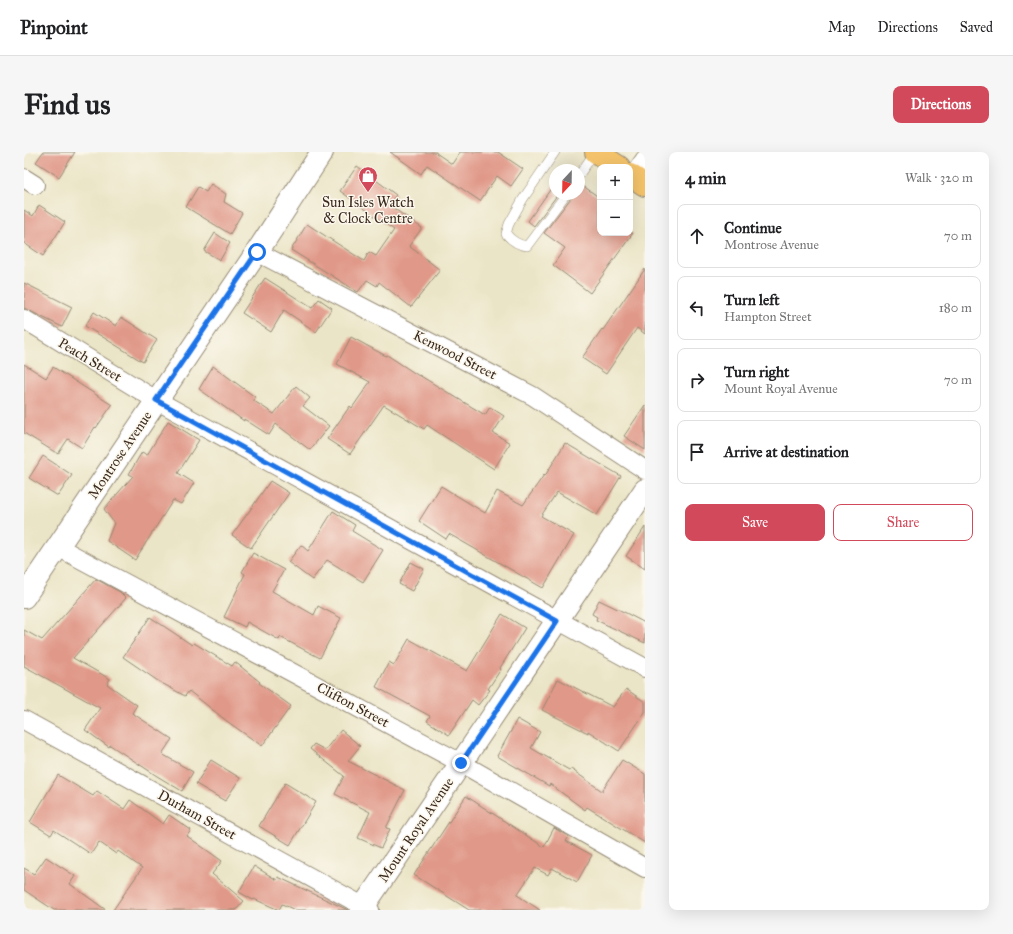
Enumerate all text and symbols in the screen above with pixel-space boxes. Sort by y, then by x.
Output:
text: Pinpoint [20,16,88,39]
text: Map [828,19,855,36]
text: Directions [877,19,938,36]
text: Saved [960,19,993,36]
button: Directions [893,86,989,123]
text: Find us [24,87,110,122]
north arrow [549,164,585,200]
map controls [597,164,633,236]
button: + [597,164,633,200]
shop icon: Sun Isles Watch & Clock Centre [357,165,379,193]
text: 4 min [685,168,726,189]
text: Walk · 320 m [905,170,973,186]
place label: Sun Isles Watch & Clock Centre [322,194,414,227]
button: − [597,200,633,236]
text: Continue [724,219,782,237]
icon: ahead [686,225,708,247]
text: 70 m [944,228,972,244]
text: Montrose Avenue [724,237,819,253]
route start [248,243,266,261]
text: Turn left [724,291,780,309]
icon: left [686,297,708,319]
text: 180 m [939,300,972,316]
text: Hampton Street [724,309,812,325]
street label: Kenwood Street [410,327,500,383]
street label: Peach Street [55,334,125,386]
text: Turn right [724,363,789,381]
icon: right [686,369,708,391]
text: 70 m [944,372,972,388]
text: Mount Royal Avenue [724,381,838,397]
street label: Montrose Avenue [84,408,156,502]
icon: arrive [686,441,708,463]
text: Arrive at destination [724,443,849,461]
button: Save [685,504,825,541]
button: Share [833,504,973,541]
street label: Clifton Street [314,679,392,731]
route end [452,754,470,772]
street label: Mount Royal Avenue [375,774,457,885]
street label: Durham Street [155,786,239,844]

